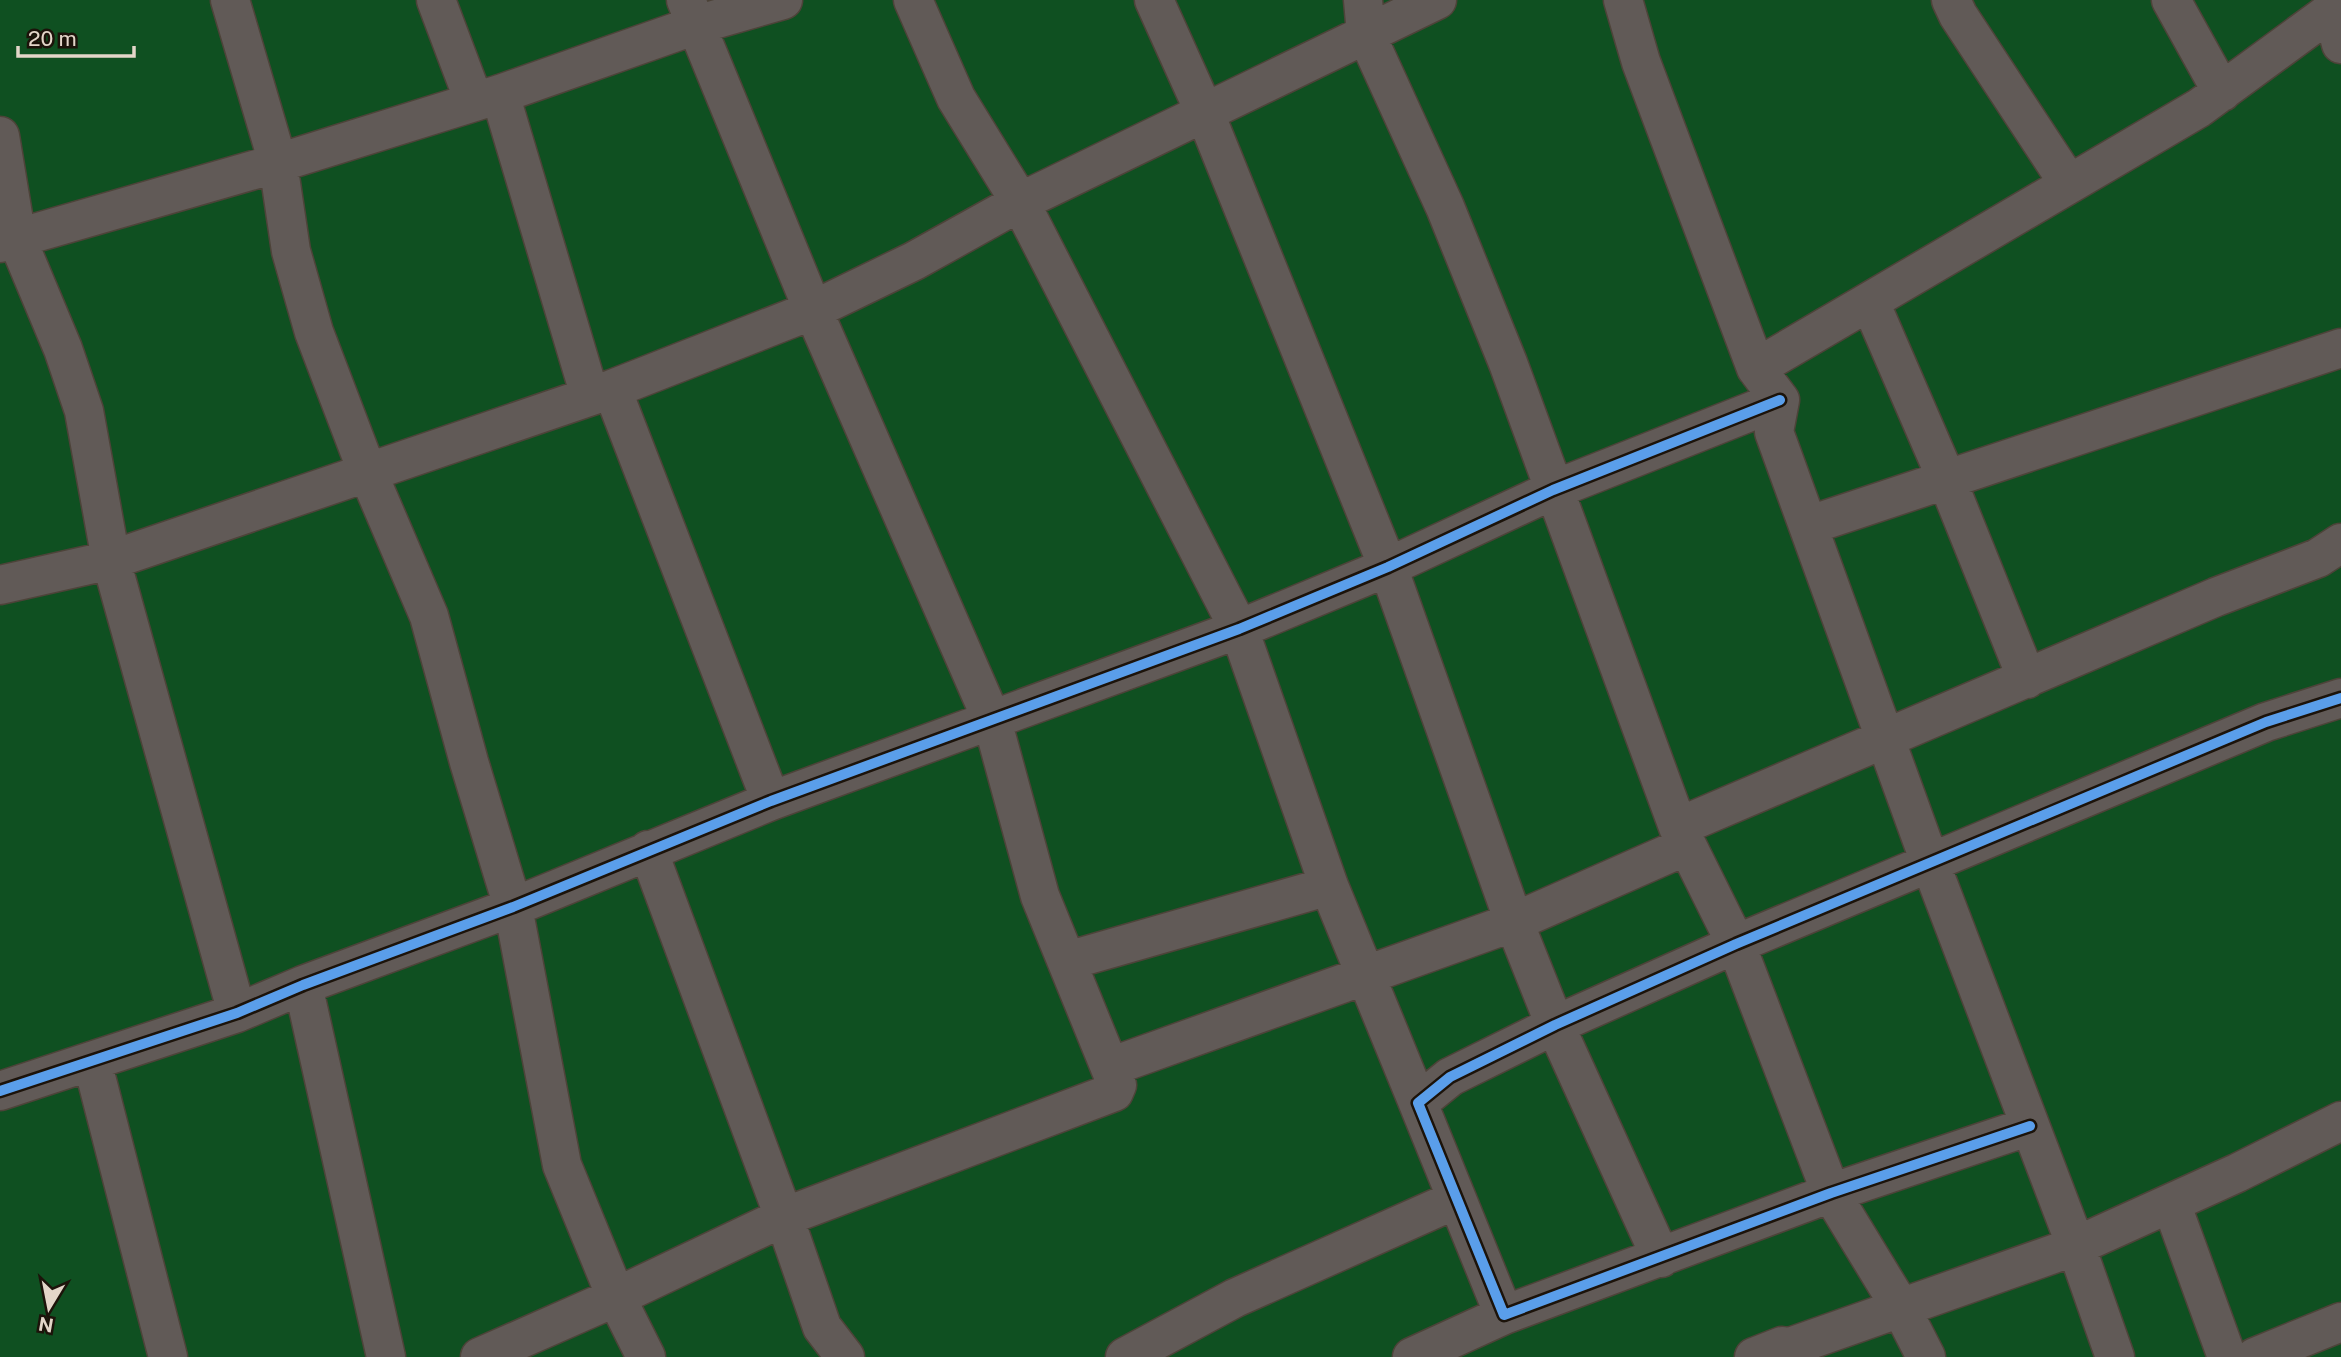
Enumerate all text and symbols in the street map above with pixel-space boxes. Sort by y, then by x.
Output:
scale bar [18,14,133,58]
text: 20 m [28,26,77,51]
north arrow [14,1273,84,1343]
text: N [37,1313,55,1337]

